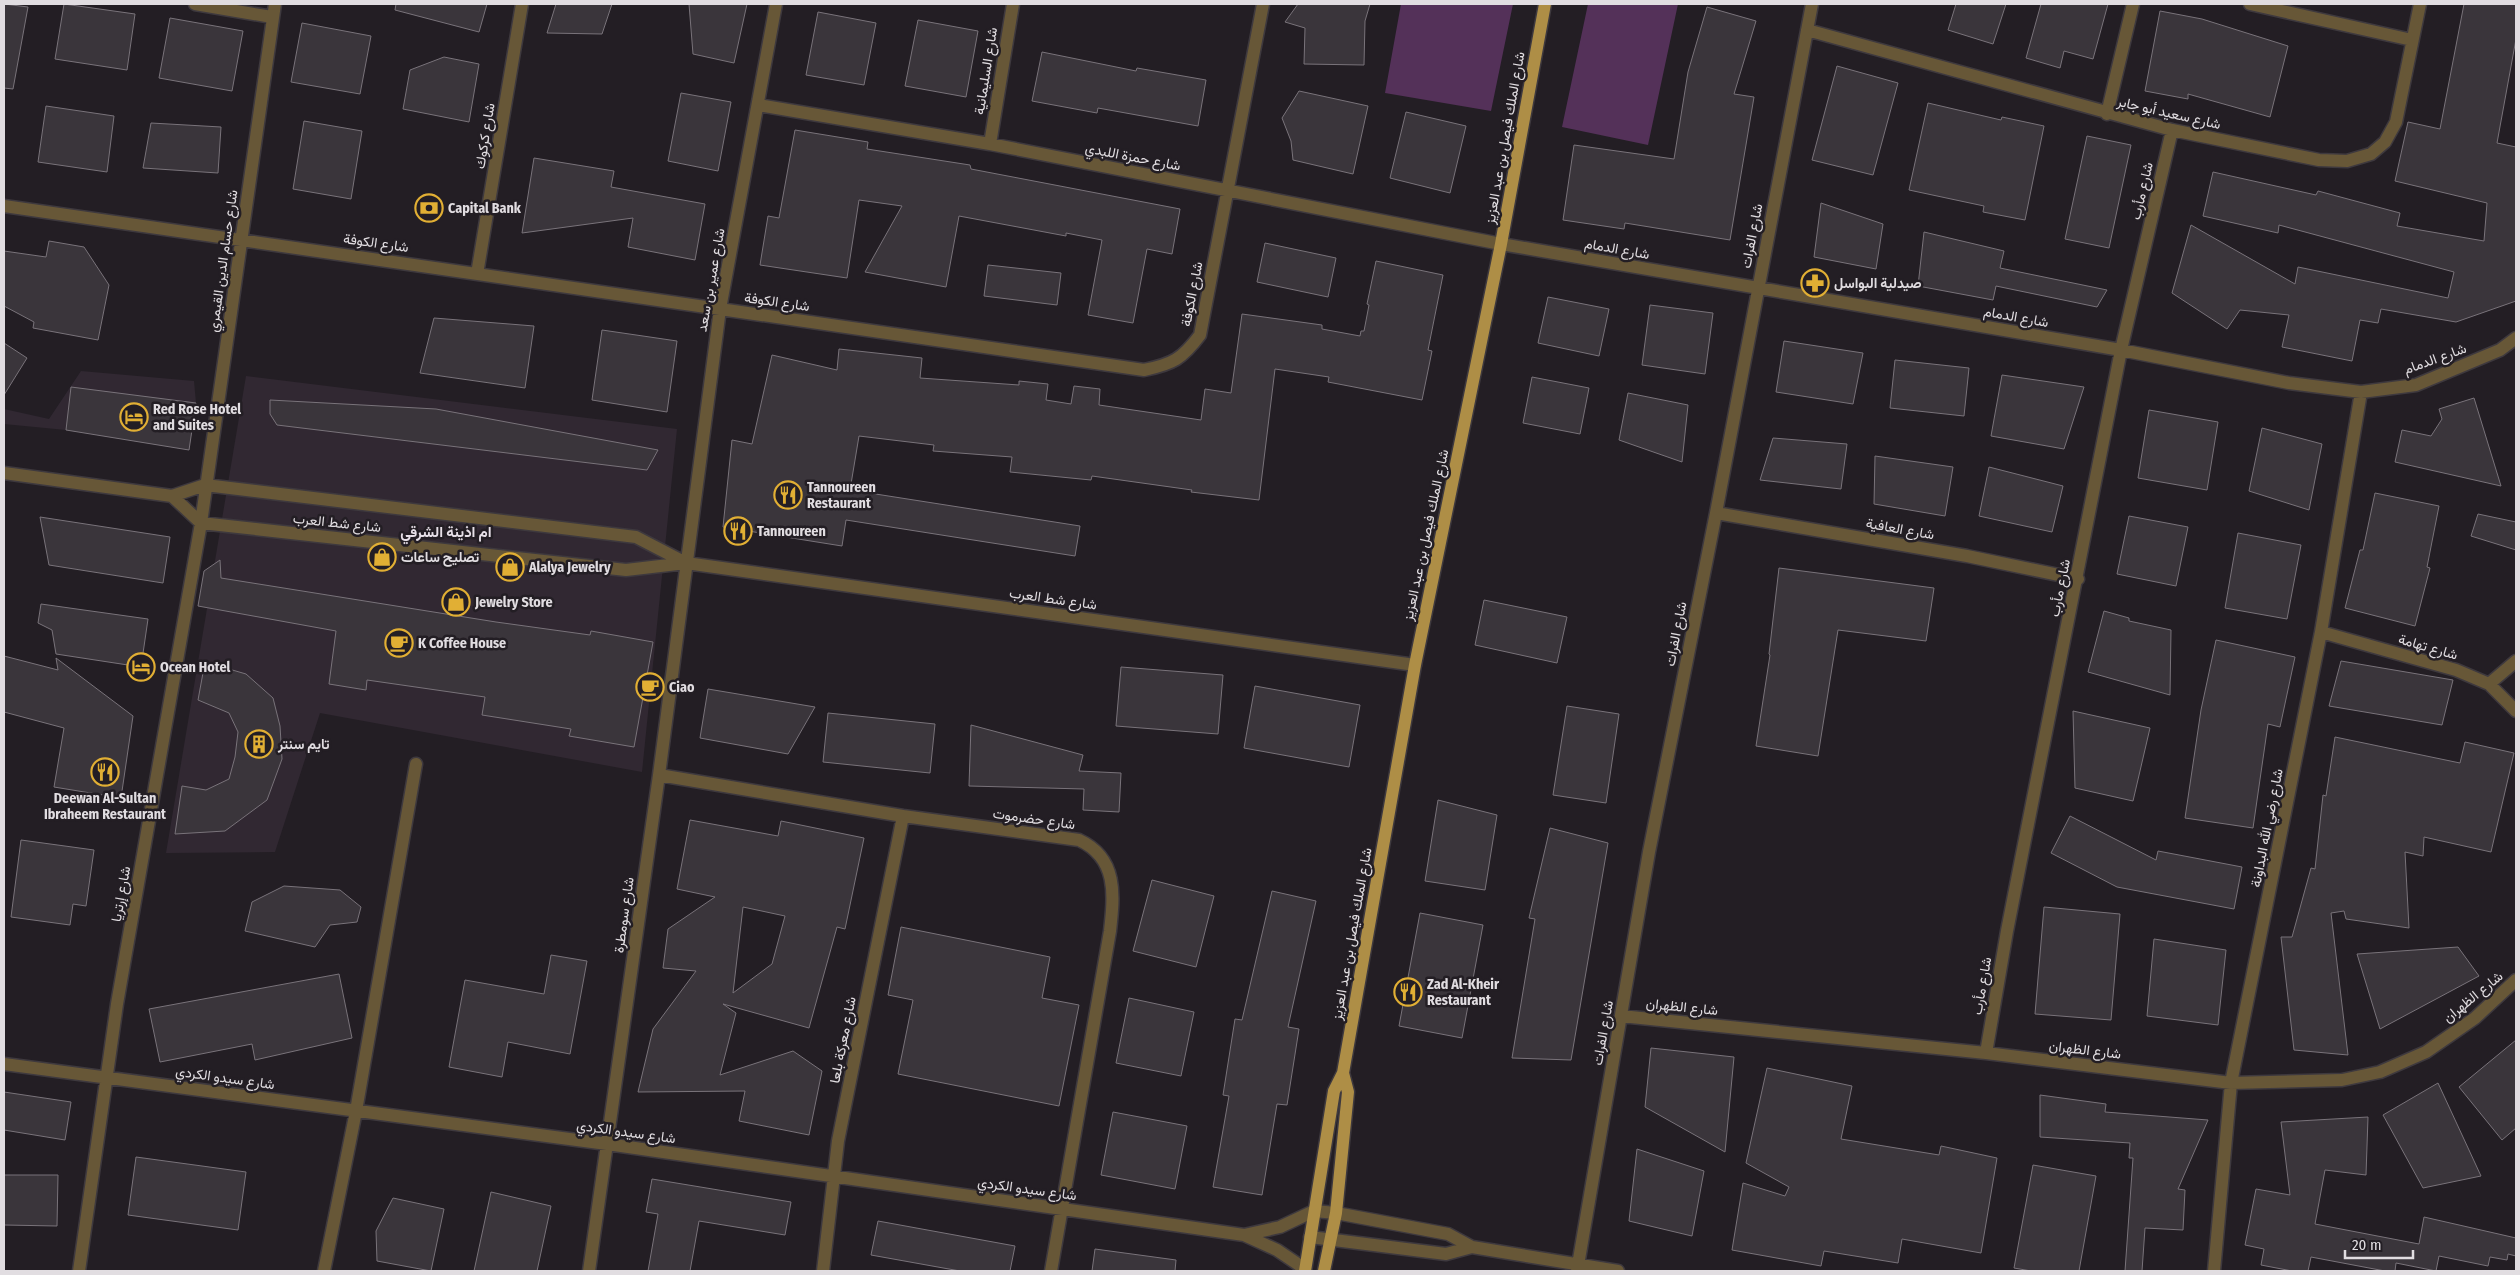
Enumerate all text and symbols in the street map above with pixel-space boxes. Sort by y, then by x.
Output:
street label: شارع السليمانية [971,26,1003,116]
street label: شارع الملك فيصل بن عبد العزيز [1481,50,1531,227]
street label: شارع سعيد أبو جابر [2114,93,2222,135]
street label: شارع كركوك [471,102,501,171]
street label: شارع حمزة اللبدي [1083,139,1182,178]
street label: شارع مأرب [2127,161,2159,222]
street label: شارع حسام الدين القيمري [205,189,244,334]
bank icon: Capital Bank [414,193,444,223]
place label: Capital Bank [448,200,522,217]
street label: شارع الفرات [1737,202,1769,270]
street label: شارع عمير بن سعد [694,227,730,334]
street label: شارع الكوفة [342,230,410,258]
street label: شارع الدمام [1583,235,1651,265]
street label: شارع الكوفة [1177,260,1209,328]
pharmacy icon: صيدلية البواسل [1800,268,1830,298]
place label: صيدلية البواسل [1834,275,1922,292]
street label: شارع الكوفة [743,289,811,317]
street label: شارع الدمام [1982,303,2050,333]
street label: شارع الدمام [2401,340,2469,380]
place label: Red Rose Hotel and Suites [153,401,241,434]
hotel icon: Red Rose Hotel and Suites [119,402,149,432]
street label: شارع الملك فيصل بن عبد العزيز [1399,448,1454,624]
place label: Tannoureen Restaurant [807,479,876,512]
restaurant icon: Tannoureen Restaurant [773,480,803,510]
street label: شارع شط العرب [292,510,382,538]
street label: شارع العافية [1864,515,1936,545]
restaurant icon: Tannoureen [723,516,753,546]
district label: ام اذينة الشرقي [400,523,492,545]
place label: Tannoureen [757,523,826,540]
shop icon: تصليح ساعات [367,542,397,572]
place label: تصليح ساعات [401,549,480,567]
shop icon: Alalya Jewelry [495,552,525,582]
street label: شارع مأرب [2046,558,2076,619]
place label: Alalya Jewelry [528,559,611,576]
street label: شارع شط العرب [1008,584,1098,616]
shop icon: Jewelry Store [441,587,471,617]
place label: Jewelry Store [474,594,553,611]
street label: شارع الفرات [1661,600,1693,668]
cafe icon: K Coffee House [384,628,414,658]
street label: شارع تهامة [2396,630,2460,666]
place label: K Coffee House [418,635,506,652]
hotel icon: Ocean Hotel [126,652,156,682]
place label: Ocean Hotel [160,659,231,676]
cafe icon: Ciao [635,672,665,702]
place label: Ciao [669,679,695,696]
building icon: تايم سنتر [244,729,274,759]
place label: تايم سنتر [277,736,330,753]
restaurant icon: Deewan Al-Sultan Ibraheem Restaurant [90,757,120,787]
street label: شارع رضي الله البداونة [2247,767,2290,889]
place label: Deewan Al-Sultan Ibraheem Restaurant [44,790,167,823]
street label: شارع حضرموت [991,805,1076,835]
street label: شارع الملك فيصل بن عبد العزيز [1328,846,1378,1023]
street label: شارع إرتريا [108,865,136,924]
street label: شارع سومطرة [610,876,640,954]
street label: شارع مأرب [1969,956,1997,1017]
street label: شارع الظهران [2440,968,2508,1028]
place label: Zad Al-Kheir Restaurant [1427,976,1500,1009]
restaurant icon: Zad Al-Kheir Restaurant [1393,977,1423,1007]
street label: شارع معركة بلعا [826,995,862,1085]
street label: شارع الظهران [1645,995,1719,1021]
street label: شارع الفرات [1589,999,1619,1067]
street label: شارع الظهران [2048,1037,2122,1065]
street label: شارع سيدو الكردي [174,1063,276,1096]
street label: شارع سيدو الكردي [575,1117,677,1150]
street label: شارع سيدو الكردي [976,1174,1078,1207]
scale bar [2345,1228,2412,1260]
text: 20 m [2352,1236,2382,1254]

